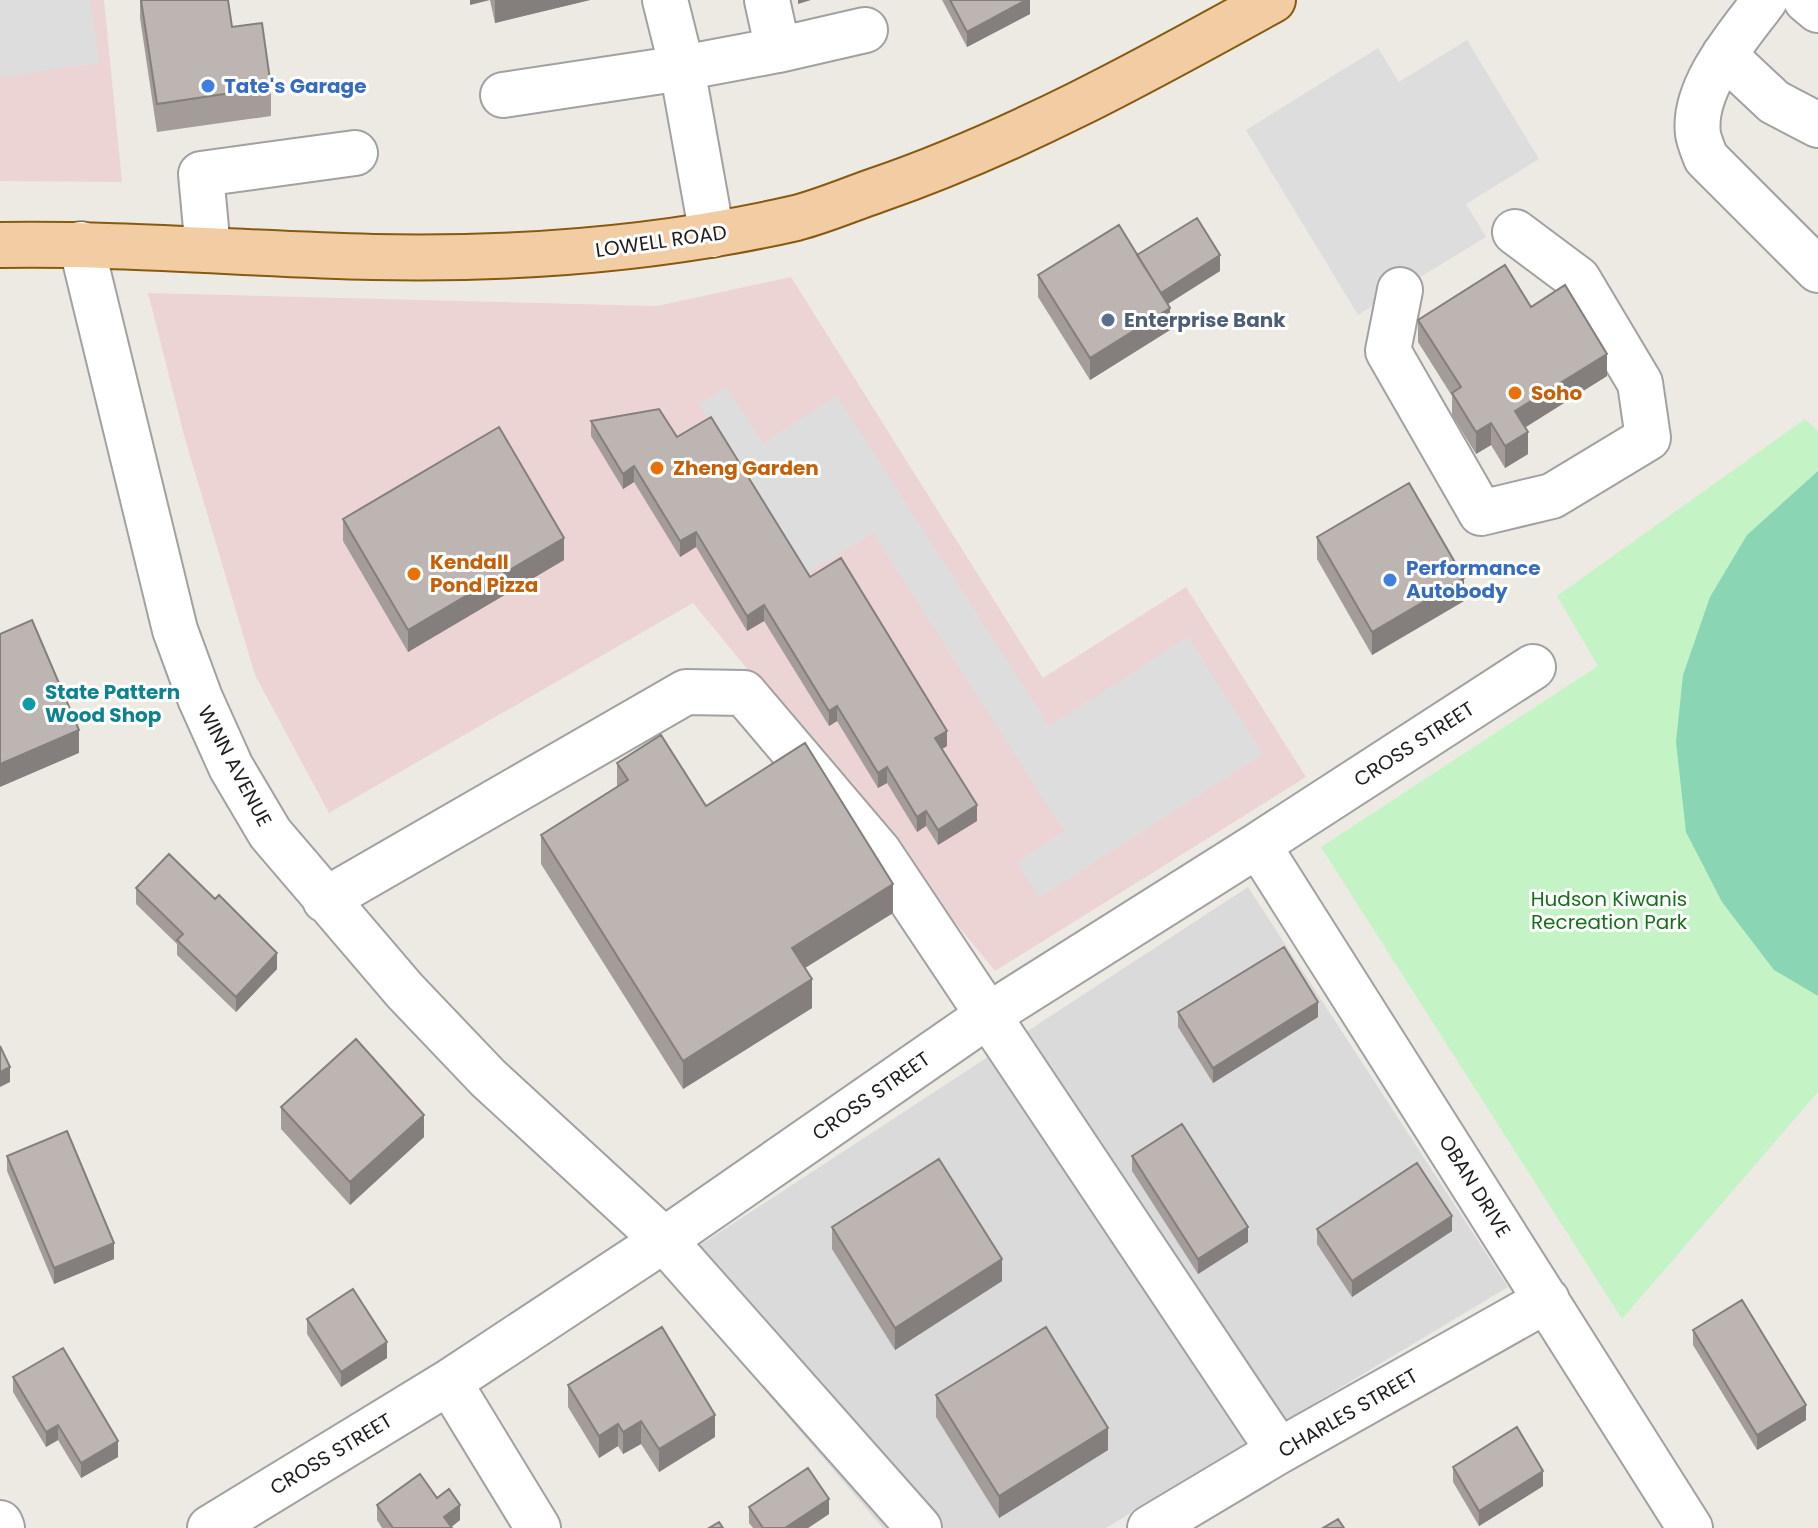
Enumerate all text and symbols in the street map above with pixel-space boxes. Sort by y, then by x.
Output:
place label: Tate's Garage [224,72,367,100]
marker: Tate's Garage [199,77,217,95]
street label: LOWELL ROAD [594,218,728,264]
place label: Enterprise Bank [1124,306,1286,334]
marker: Enterprise Bank [1099,311,1117,329]
place label: Soho [1531,379,1583,407]
marker: Soho [1506,384,1524,402]
place label: Zheng Garden [673,454,819,482]
marker: Zheng Garden [648,459,666,477]
place label: Kendall Pond Pizza [430,548,538,599]
place label: Performance Autobody [1406,554,1541,605]
marker: Kendall Pond Pizza [405,565,423,583]
marker: Performance Autobody [1381,571,1399,589]
place label: State Pattern Wood Shop [45,678,180,729]
marker: State Pattern Wood Shop [20,695,38,713]
street label: CROSS STREET [1348,695,1480,793]
street label: WINN AVENUE [191,701,279,831]
park label: Hudson Kiwanis Recreation Park [1531,885,1688,936]
street label: CROSS STREET [806,1045,936,1147]
street label: OBAN DRIVE [1432,1129,1518,1243]
street label: CHARLES STREET [1273,1362,1423,1464]
street label: CROSS STREET [265,1406,398,1502]

